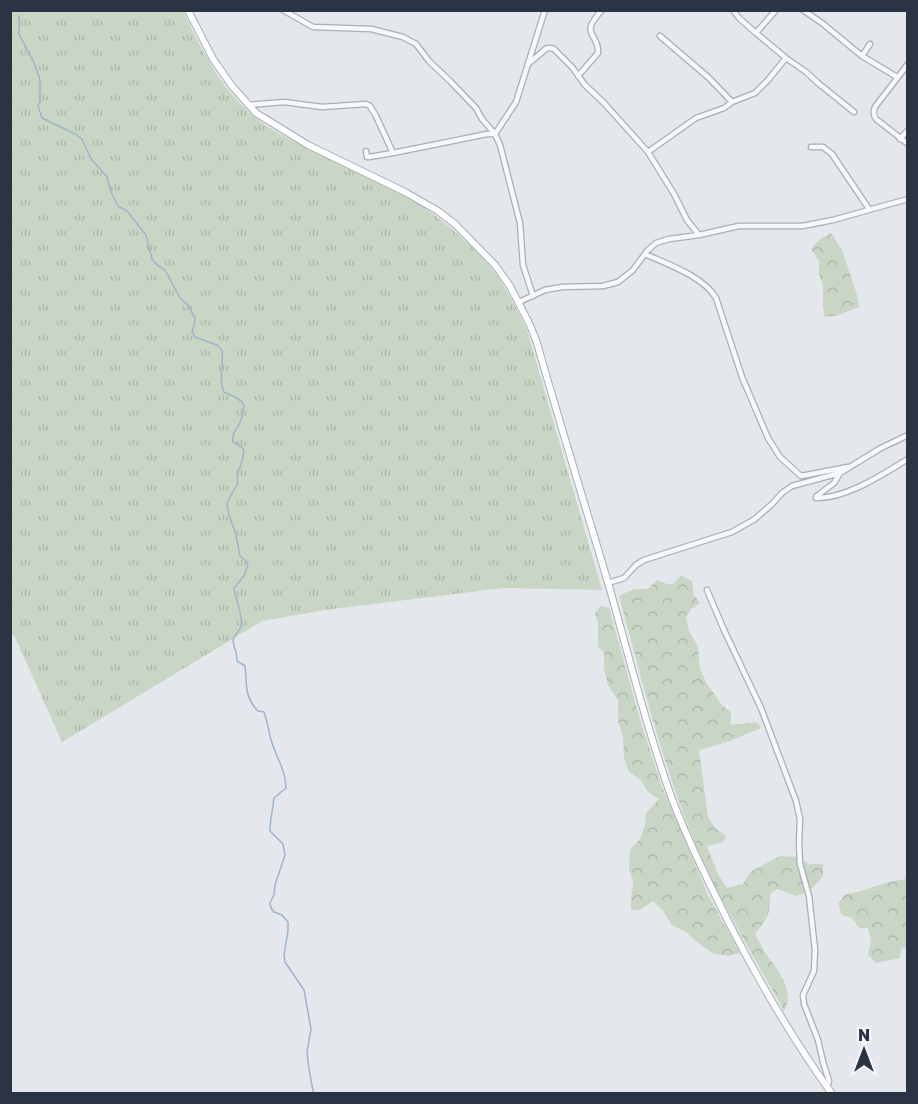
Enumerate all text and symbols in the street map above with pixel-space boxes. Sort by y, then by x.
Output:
north arrow [834,1020,894,1080]
text: N [858,1025,870,1045]

